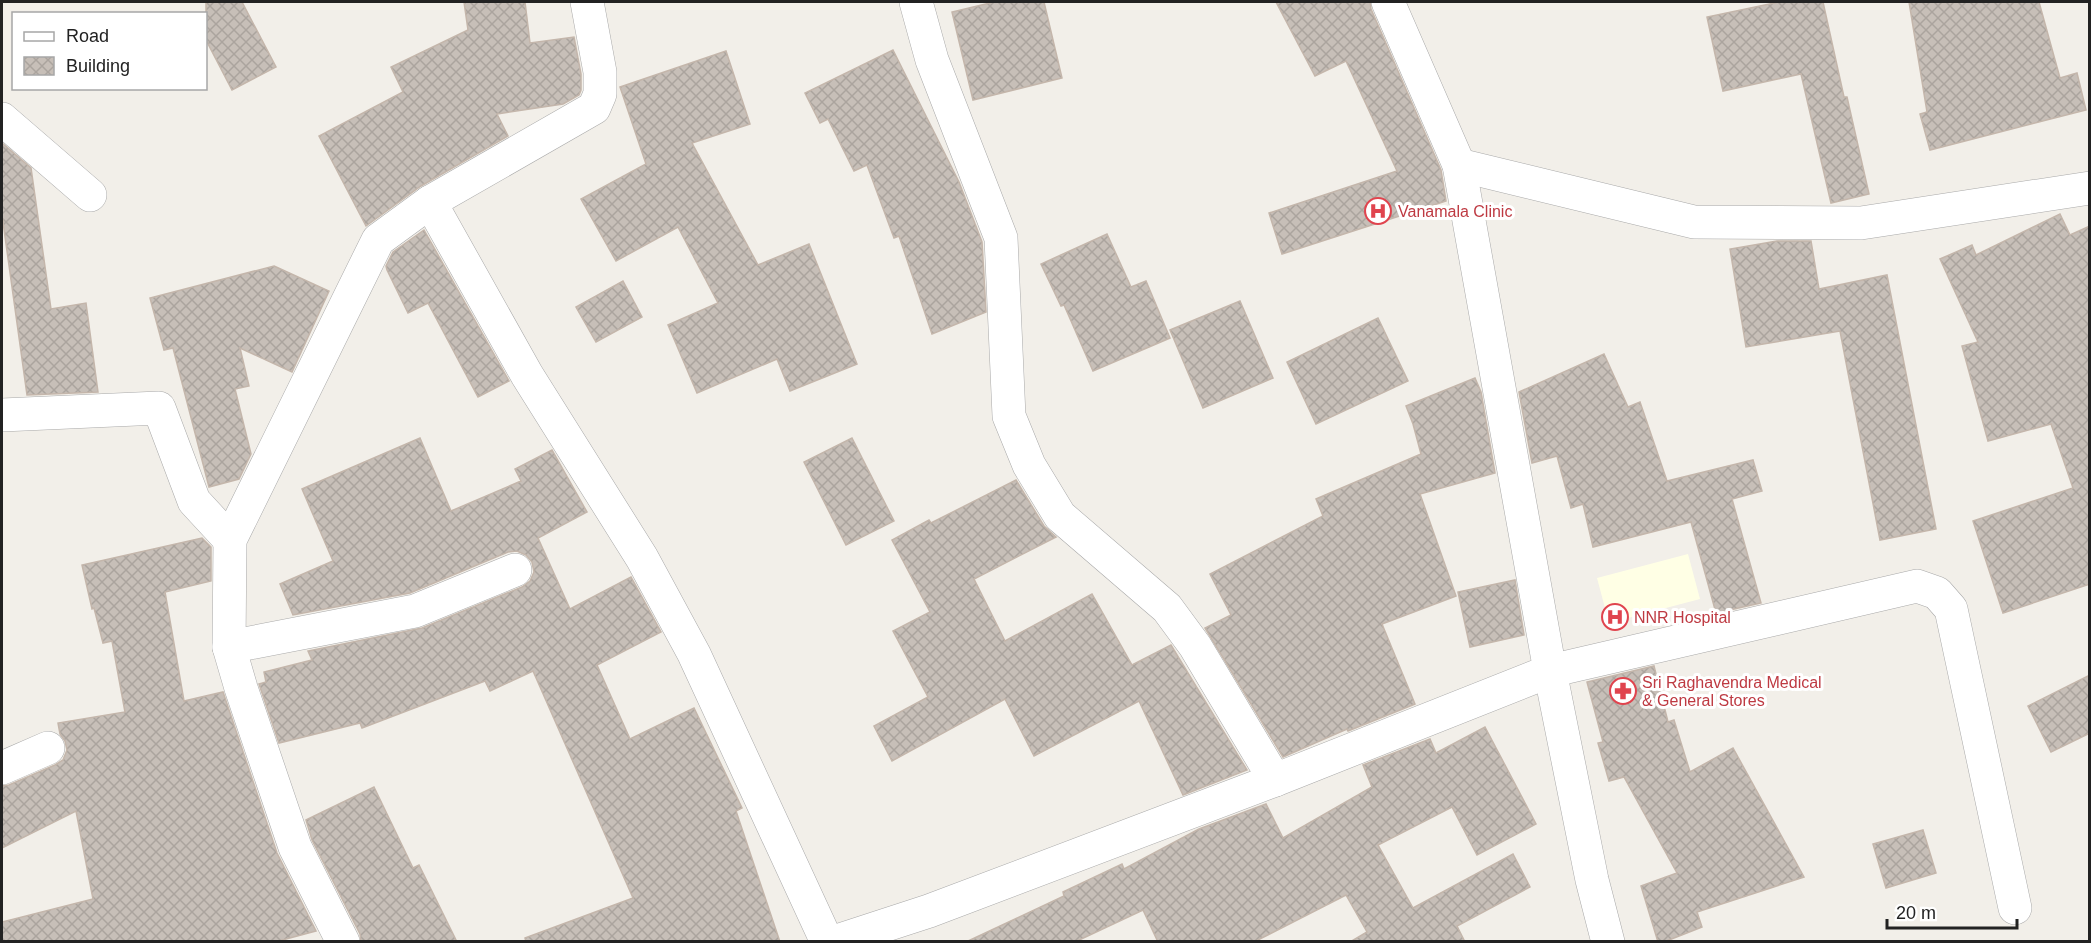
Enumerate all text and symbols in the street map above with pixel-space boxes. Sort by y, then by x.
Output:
legend [12,12,207,90]
text: Road [66,26,109,46]
text: Building [66,56,130,76]
hospital icon: Vanamala Clinic [1363,196,1393,226]
place label: Vanamala Clinic [1398,203,1512,220]
hospital icon: NNR Hospital [1600,602,1630,632]
place label: NNR Hospital [1634,609,1731,626]
place label: Sri Raghavendra Medical & General Stores [1642,674,1822,709]
pharmacy icon: Sri Raghavendra Medical & General Stores [1608,676,1638,706]
scale bar [1887,892,2018,930]
text: 20 m [1896,903,1936,923]

